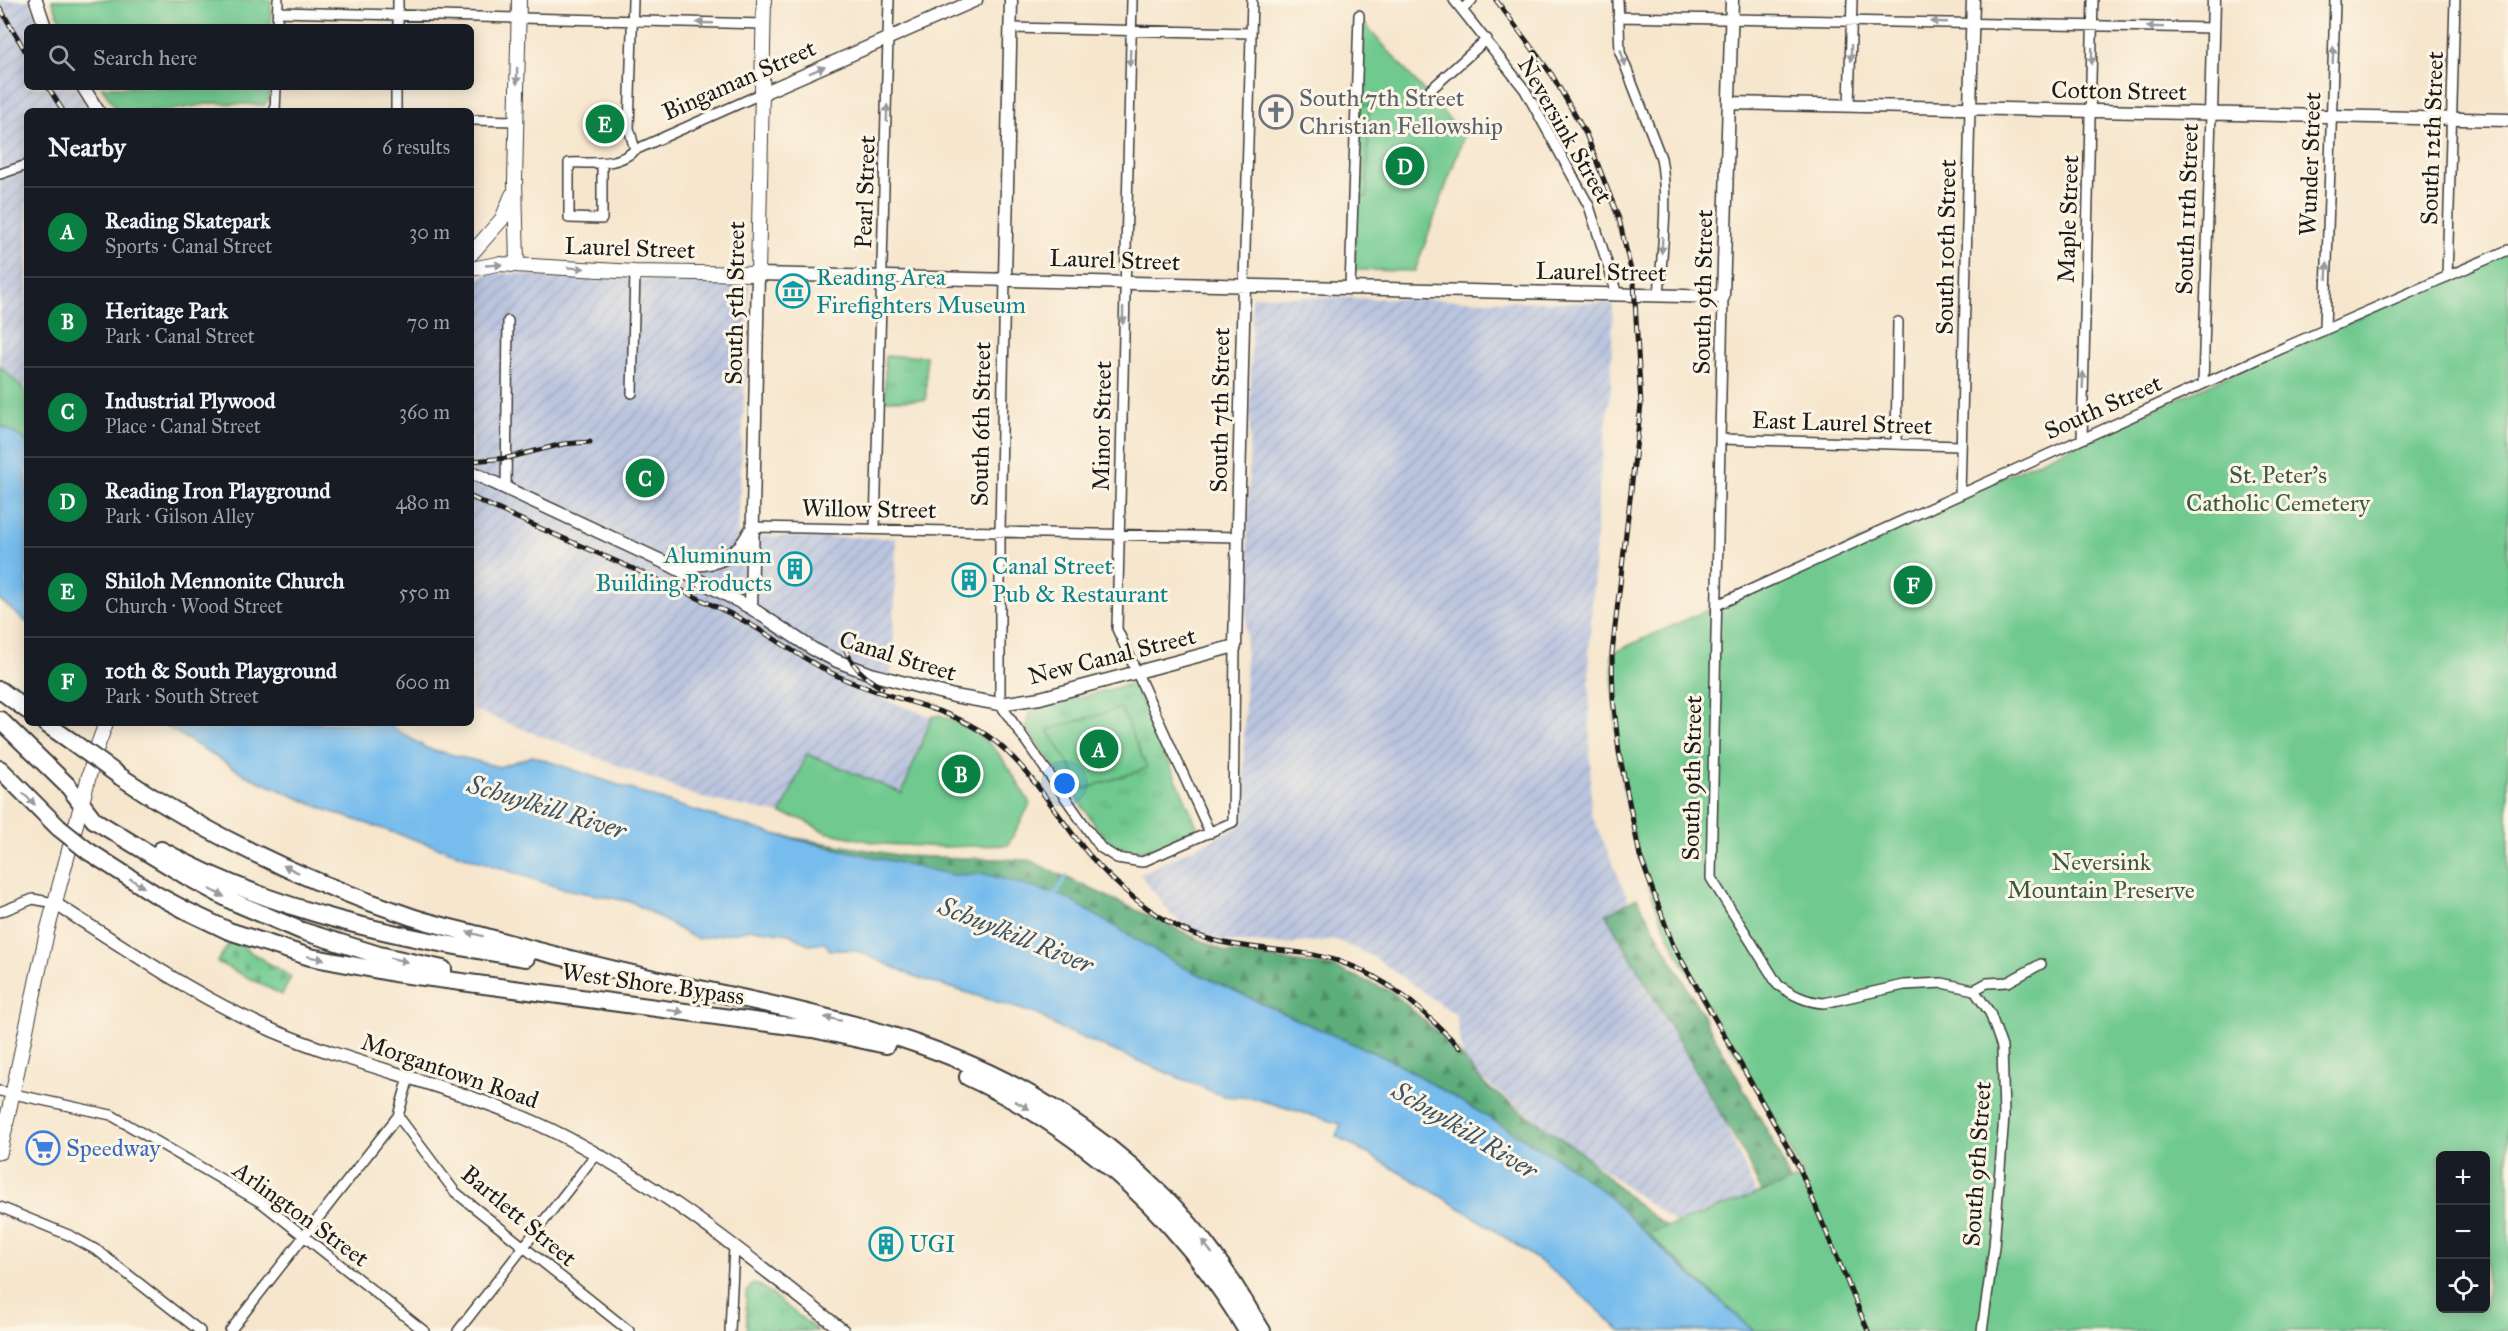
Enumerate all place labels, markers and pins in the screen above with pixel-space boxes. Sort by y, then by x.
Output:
place label: South 7th Street Christian Fellowship [1299,83,1503,141]
church icon: South 7th Street Christian Fellowship [1258,94,1294,130]
pin: E [586,102,624,146]
pin: D [1386,144,1424,188]
place label: Reading Area Firefighters Museum [816,262,1026,320]
museum icon: Reading Area Firefighters Museum [775,273,811,309]
pin: C [626,456,664,500]
place label: Aluminum Building Products [595,540,772,598]
building icon: Aluminum Building Products [777,551,813,587]
place label: Canal Street Pub & Restaurant [992,551,1169,609]
building icon: Canal Street Pub & Restaurant [951,562,987,598]
pin: F [1894,562,1932,608]
pin: A [1080,726,1118,771]
pin: B [942,752,980,796]
supermarket icon: Speedway [25,1130,61,1166]
place label: Speedway [66,1133,161,1163]
building icon: UGI [868,1226,904,1262]
place label: UGI [909,1229,956,1259]

